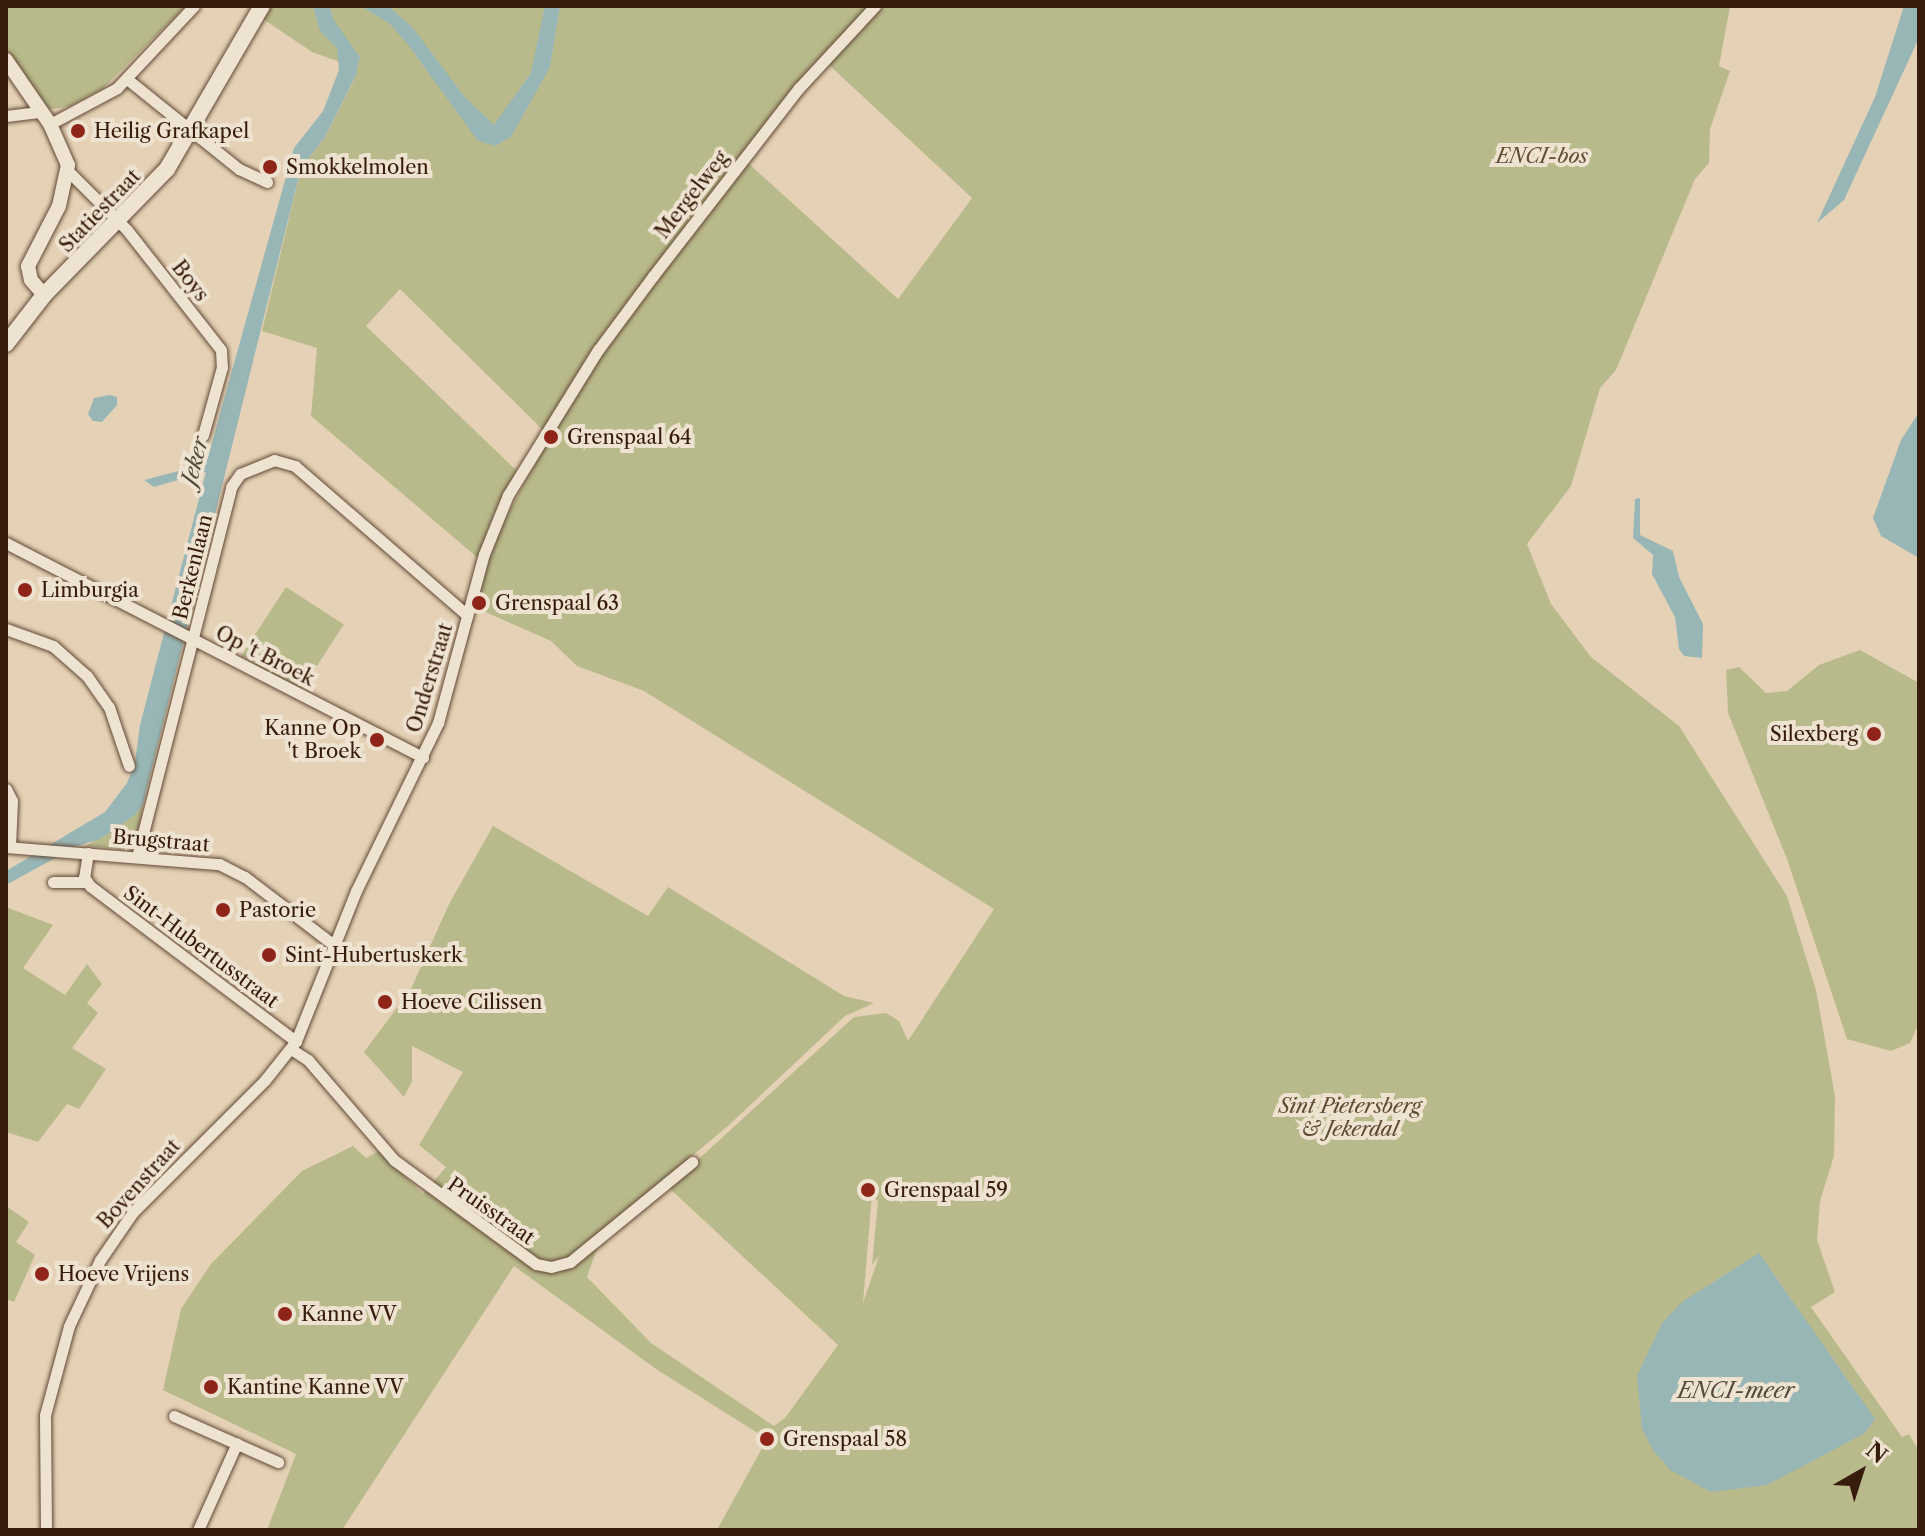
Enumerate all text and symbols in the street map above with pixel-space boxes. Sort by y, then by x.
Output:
place label: Heilig Grafkapel [94,119,249,143]
marker: Heilig Grafkapel [69,122,87,140]
park label: ENCI-bos [1496,144,1588,168]
street label: Mergelweg [650,146,734,244]
place label: Smokkelmolen [286,155,429,179]
marker: Smokkelmolen [261,158,279,176]
street label: Statiestraat [55,164,145,258]
street label: Boys [167,256,213,306]
place label: Grenspaal 64 [567,425,692,449]
marker: Grenspaal 64 [542,428,560,446]
water label: Jeker [176,434,214,488]
street label: Berkenlaan [168,512,218,622]
place label: Limburgia [41,578,139,602]
marker: Limburgia [16,581,34,599]
place label: Grenspaal 63 [495,591,619,615]
marker: Grenspaal 63 [470,594,488,612]
street label: Onderstraat [402,620,458,736]
street label: Op 't Broek [211,621,319,691]
place label: Kanne Op 't Broek [264,716,361,763]
place label: Silexberg [1770,722,1858,746]
marker: Silexberg [1865,725,1883,743]
marker: Kanne Op 't Broek [368,731,386,749]
street label: Brugstraat [111,825,211,857]
street label: Sint-Hubertusstraat [119,881,283,1013]
place label: Pastorie [239,898,316,922]
marker: Pastorie [214,901,232,919]
place label: Sint-Hubertuskerk [285,943,463,967]
marker: Sint-Hubertuskerk [260,946,278,964]
place label: Hoeve Cilissen [401,990,542,1014]
marker: Hoeve Cilissen [376,993,394,1011]
park label: Sint Pietersberg & Jekerdal [1279,1095,1421,1142]
street label: Bovenstraat [93,1134,185,1234]
street label: Pruisstraat [443,1172,539,1250]
place label: Grenspaal 59 [884,1178,1008,1202]
marker: Grenspaal 59 [859,1181,877,1199]
place label: Hoeve Vrijens [58,1262,190,1286]
marker: Hoeve Vrijens [33,1265,51,1283]
place label: Kanne VV [301,1302,398,1326]
marker: Kanne VV [276,1305,294,1323]
place label: Kantine Kanne VV [227,1375,404,1399]
marker: Kantine Kanne VV [202,1378,220,1396]
water label: ENCI-meer [1677,1378,1795,1404]
place label: Grenspaal 58 [783,1427,907,1451]
marker: Grenspaal 58 [758,1430,776,1448]
north arrow [1821,1432,1901,1512]
text: N [1860,1436,1892,1469]

